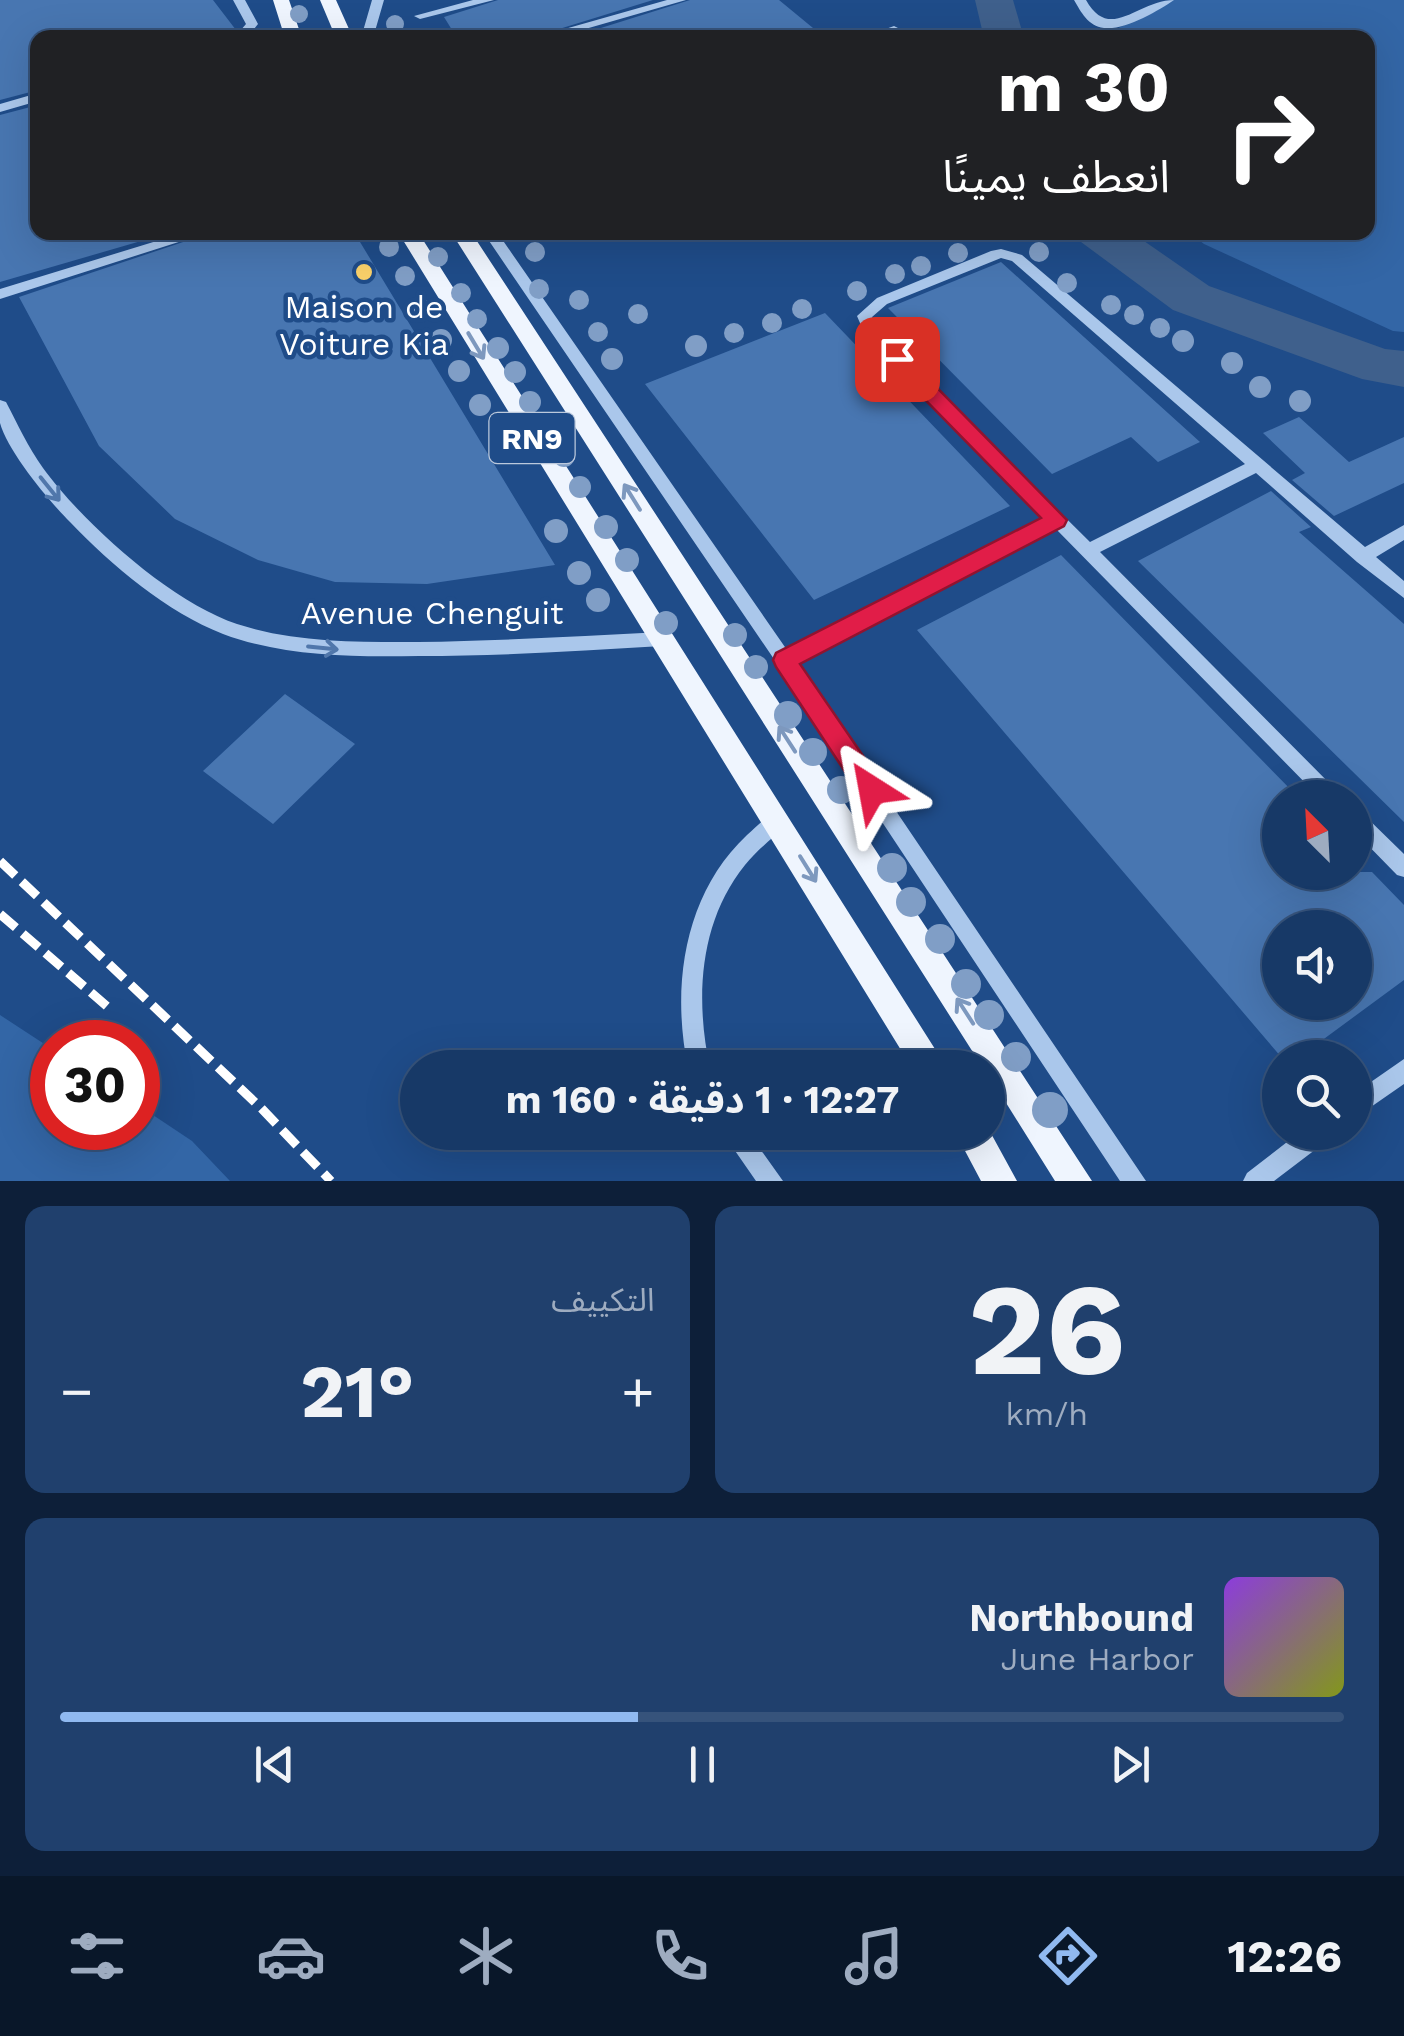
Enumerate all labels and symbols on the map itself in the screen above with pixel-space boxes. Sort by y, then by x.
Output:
marker: Maison de Voiture Kia [353,261,375,283]
place label: Maison de Voiture Kia [279,288,449,363]
pin [855,317,940,402]
one-way arrow [466,331,486,360]
road number: RN9 [490,413,574,463]
one-way arrow [39,476,61,502]
one-way arrow [622,483,642,512]
street label: Avenue Chenguit [301,594,563,632]
one-way arrow [307,639,339,658]
one-way arrow [777,725,798,753]
position arrow [820,738,924,842]
north arrow [1262,780,1372,890]
one-way arrow [798,854,818,882]
one-way arrow [954,997,975,1026]
speed limit sign: 30 [30,1020,160,1150]

